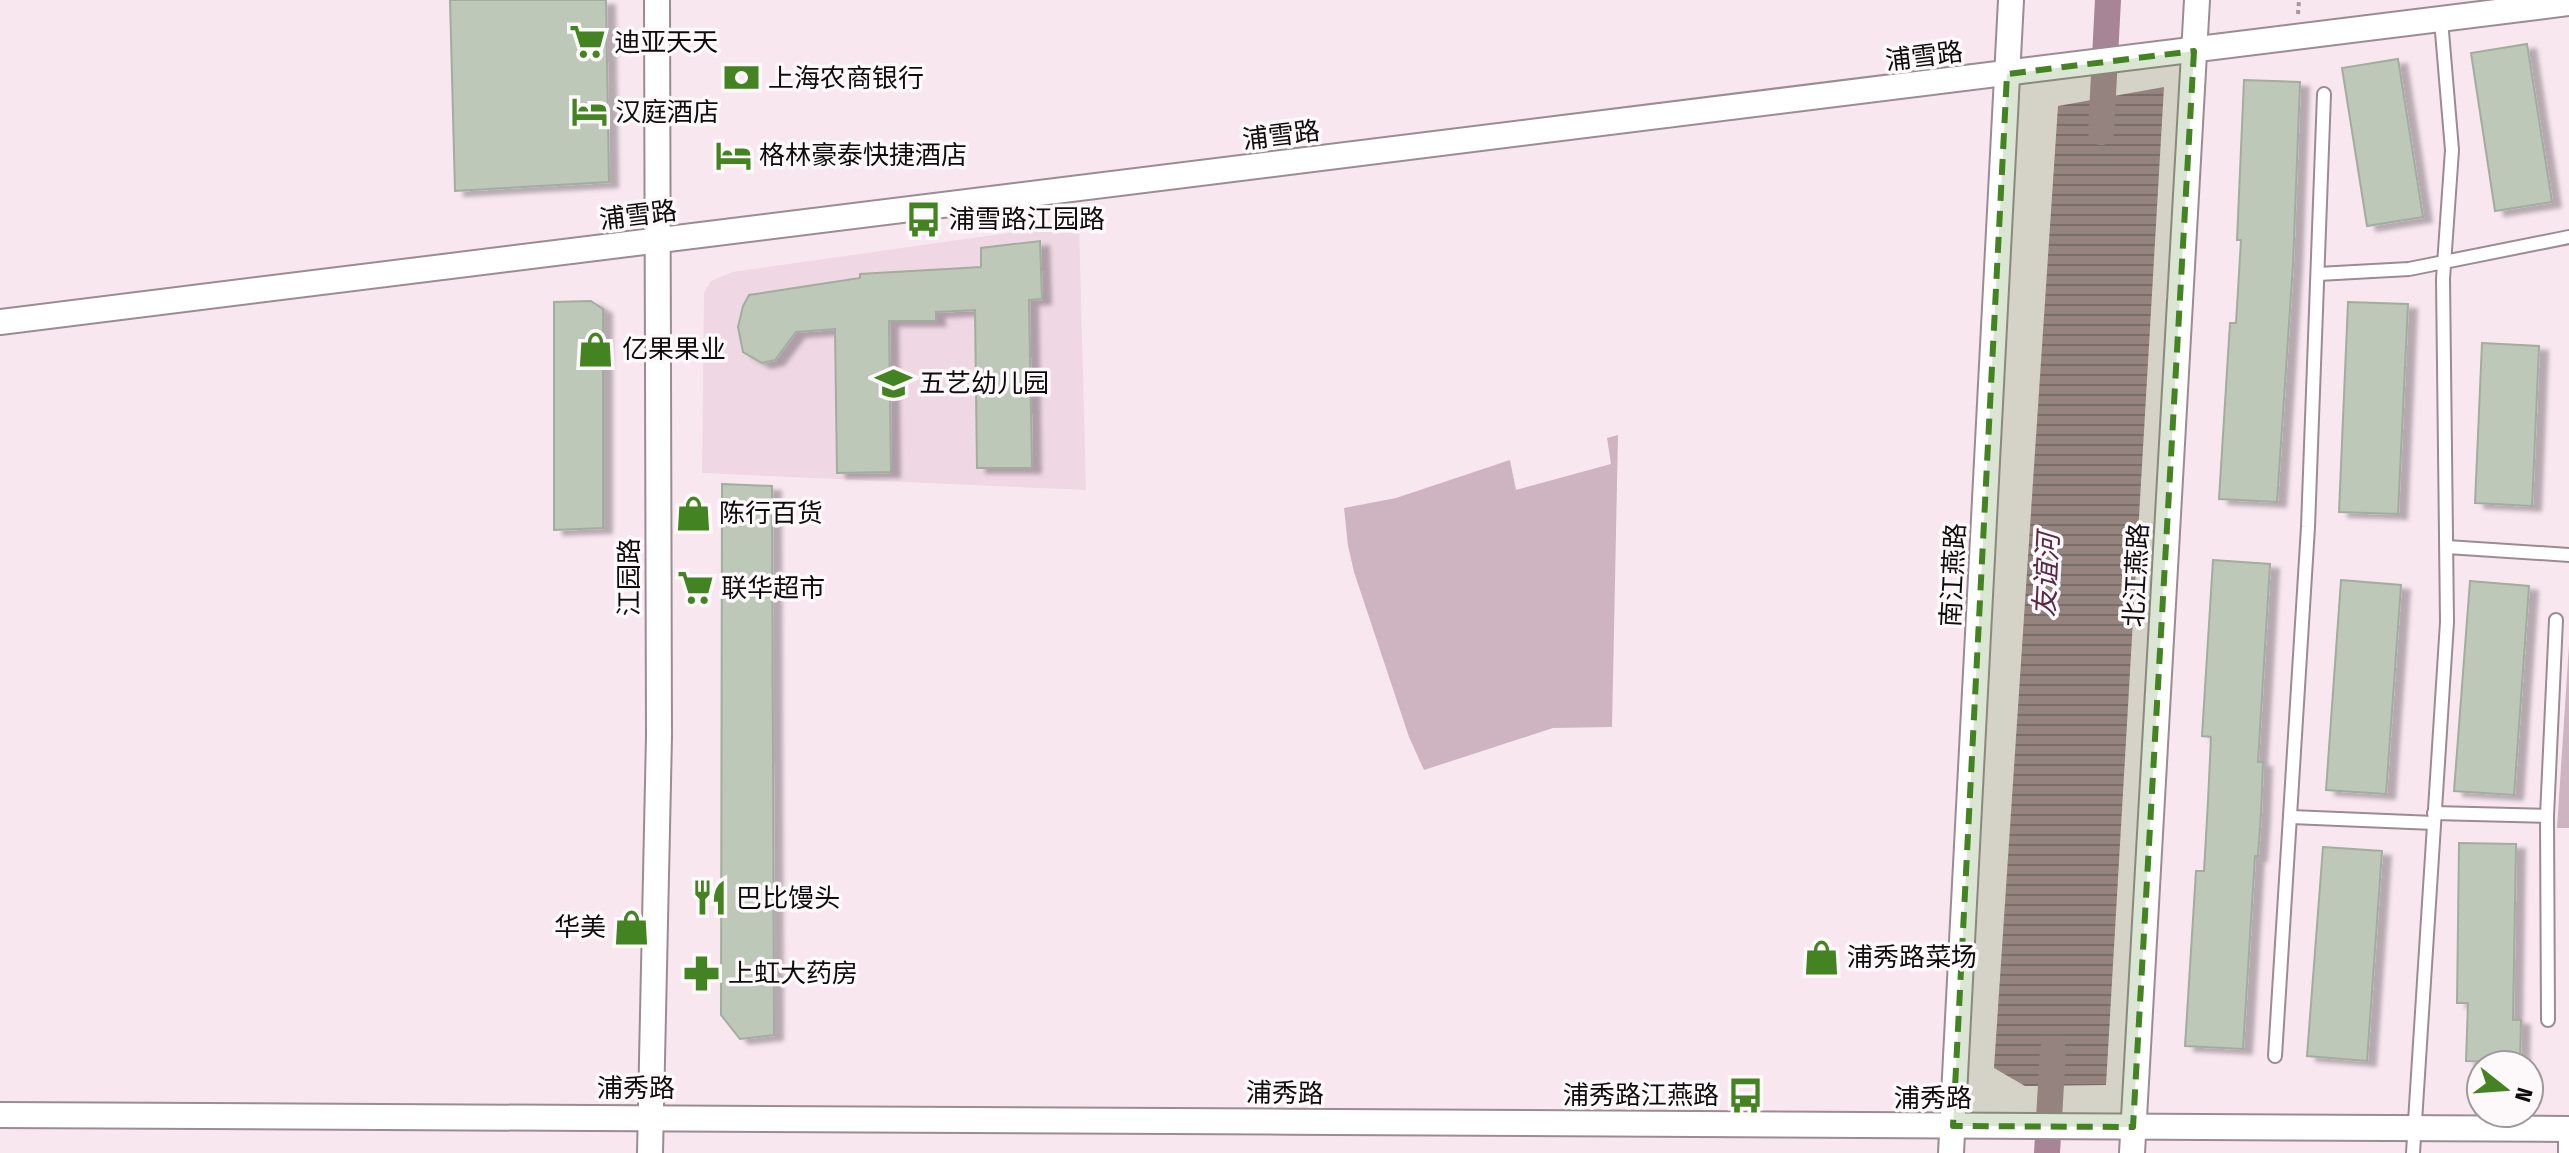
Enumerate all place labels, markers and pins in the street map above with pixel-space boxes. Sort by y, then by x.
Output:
supermarket icon: 迪亚天天 [569,23,607,61]
place label: 迪亚天天 [614,27,718,58]
bank icon: 上海农商银行 [723,59,761,97]
place label: 上海农商银行 [768,63,924,94]
hotel icon: 汉庭酒店 [570,93,608,131]
place label: 汉庭酒店 [615,97,719,128]
hotel icon: 格林豪泰快捷酒店 [714,136,752,174]
place label: 格林豪泰快捷酒店 [759,140,967,171]
bus stop icon: 浦雪路江园路 [904,200,942,238]
place label: 浦雪路江园路 [949,204,1105,235]
shop icon: 亿果果业 [577,330,615,368]
place label: 亿果果业 [622,334,726,365]
school or university icon: 五艺幼儿园 [874,364,912,402]
place label: 五艺幼儿园 [919,368,1049,399]
shop icon: 陈行百货 [674,494,712,532]
place label: 陈行百货 [719,498,823,529]
supermarket icon: 联华超市 [676,569,714,607]
place label: 联华超市 [721,573,825,604]
restaurant icon: 巴比馒头 [691,879,729,917]
place label: 巴比馒头 [736,883,840,914]
shop icon: 华美 [613,908,651,946]
place label: 华美 [554,912,606,943]
shop icon: 浦秀路菜场 [1802,938,1840,976]
place label: 浦秀路菜场 [1847,942,1977,973]
pharmacy icon: 上虹大药房 [683,954,721,992]
place label: 上虹大药房 [728,958,858,989]
bus stop icon: 浦秀路江燕路 [1726,1076,1764,1114]
place label: 浦秀路江燕路 [1563,1080,1719,1111]

